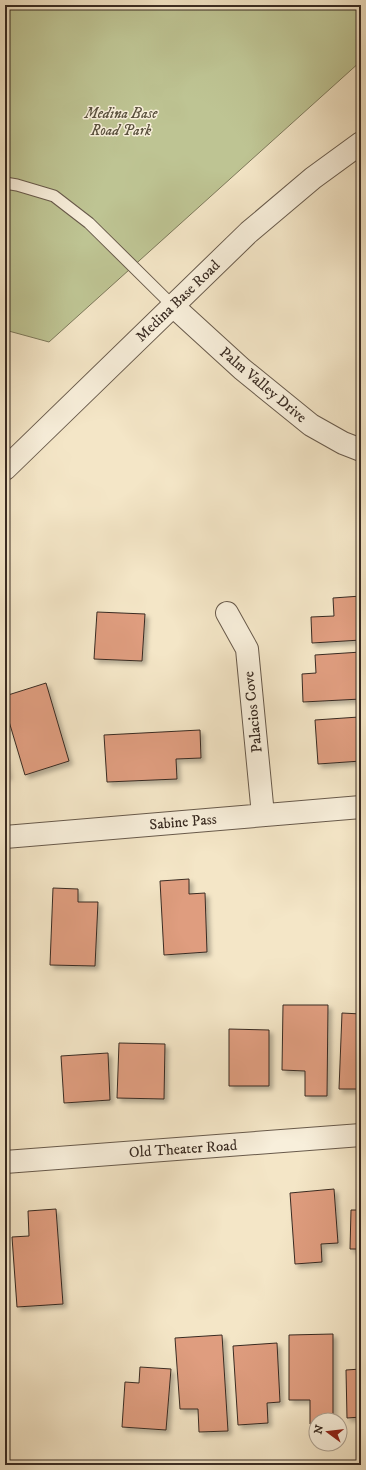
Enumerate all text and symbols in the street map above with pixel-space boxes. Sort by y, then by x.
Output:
park label: Medina Base Road Park [84,104,158,140]
street label: Medina Base Road [132,256,224,346]
street label: Palm Valley Drive [216,343,310,427]
street label: Palacios Cove [239,670,267,754]
street label: Sabine Pass [149,810,217,834]
street label: Old Theater Road [128,1136,238,1162]
north arrow [308,1412,348,1452]
text: N [311,1423,327,1436]

